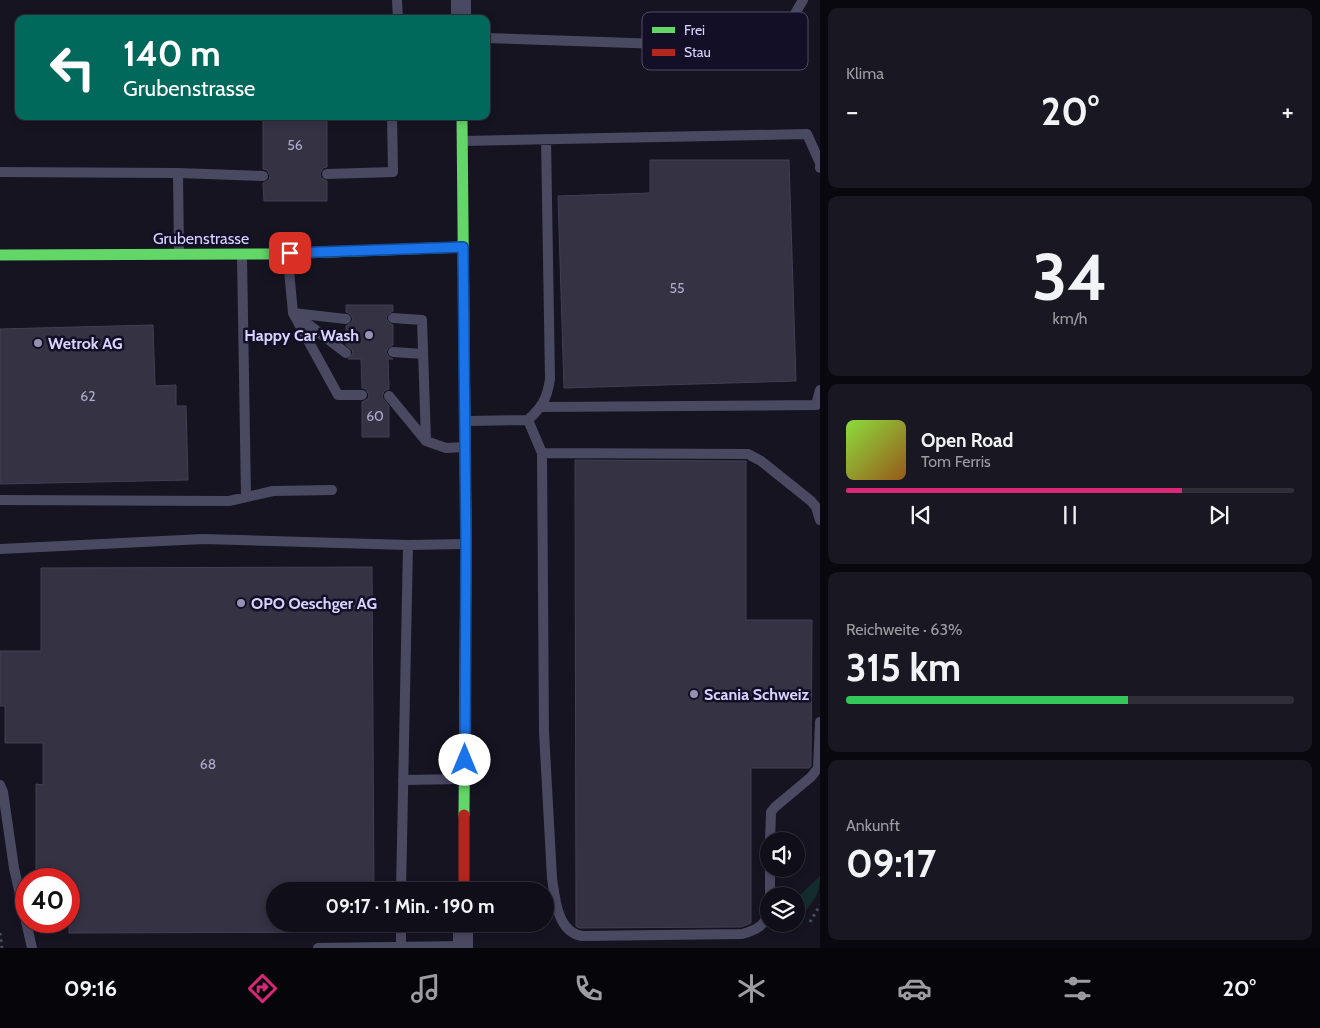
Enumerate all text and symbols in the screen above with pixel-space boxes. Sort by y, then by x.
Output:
legend [642,12,808,70]
text: Frei [684,21,705,39]
text: 140 m [123,32,221,75]
icon: left [40,35,105,100]
text: Stau [684,43,711,61]
text: Klima [846,64,884,83]
text: Grubenstrasse [123,75,255,102]
text: 20° [1041,88,1099,135]
text: − [846,94,858,128]
text: + [1282,94,1294,128]
house number: 56 [287,136,303,154]
street label: Grubenstrasse [153,229,249,248]
pin [269,232,311,274]
text: 34 [1032,237,1108,316]
icon: arrive [276,239,304,267]
house number: 55 [669,279,685,297]
text: km/h [1052,309,1088,328]
place label: Happy Car Wash [244,326,359,345]
marker: Happy Car Wash [363,329,375,341]
place label: Wetrok AG [48,334,123,353]
marker: Wetrok AG [32,337,44,349]
house number: 62 [80,387,96,405]
house number: 60 [366,407,384,425]
text: Open Road [921,429,1013,452]
text: Tom Ferris [921,452,991,471]
icon: previous [907,501,935,529]
icon: pause [1056,501,1084,529]
icon: next [1205,501,1233,529]
place label: OPO Oeschger AG [251,594,377,613]
marker: OPO Oeschger AG [235,597,247,609]
text: Reichweite · 63% [846,620,963,639]
text: 315 km [846,644,961,691]
place label: Scania Schweiz [704,685,810,704]
marker: Scania Schweiz [688,688,700,700]
position arrow [438,733,490,785]
house number: 68 [200,755,216,773]
text: Ankunft [846,816,900,835]
map controls [760,832,805,932]
button: sound [760,832,805,877]
text: 09:17 [846,840,936,887]
speed limit sign: 40 [15,868,80,933]
button: layers [760,887,805,932]
text: 09:17 · 1 Min. · 190 m [325,895,495,918]
icon: directions [245,971,280,1006]
icon: music [408,971,443,1006]
icon: phone [571,971,606,1006]
icon: climate [734,971,769,1006]
icon: car [897,971,932,1006]
icon: filters [1060,971,1095,1006]
text: 09:16 [64,975,117,1002]
text: 20° [1222,975,1256,1002]

